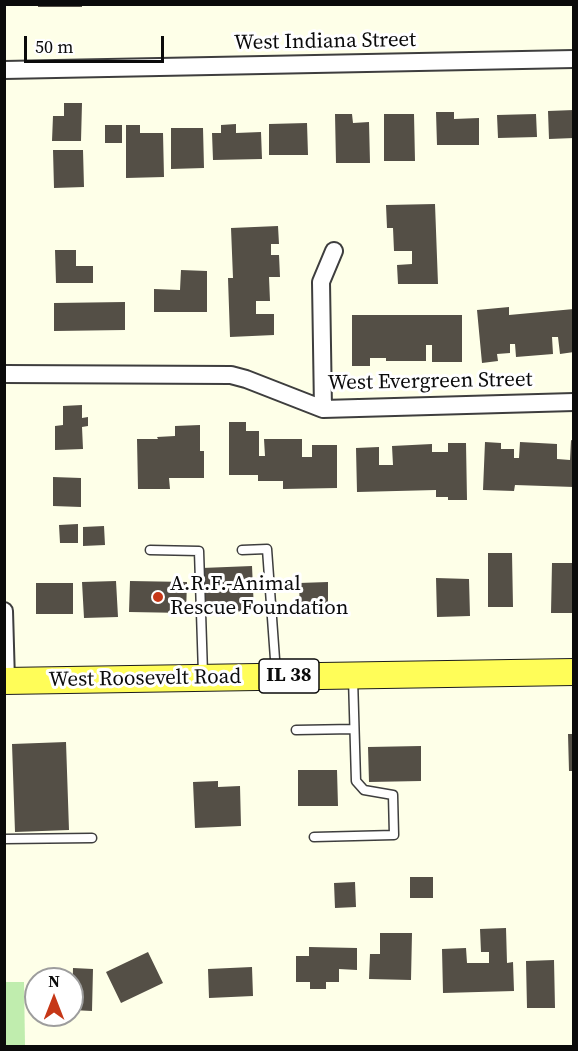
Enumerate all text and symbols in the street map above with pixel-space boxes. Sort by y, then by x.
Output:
scale bar [27,24,166,62]
street label: West Indiana Street [234,28,416,56]
text: 50 m [35,34,73,59]
street label: West Evergreen Street [327,368,533,396]
place label: A.R.F.-Animal Rescue Foundation [170,572,348,622]
marker: A.R.F.-Animal Rescue Foundation [151,590,165,604]
road number: IL 38 [259,659,319,693]
street label: West Roosevelt Road [48,665,242,693]
north arrow [24,967,84,1027]
text: N [48,970,60,992]

